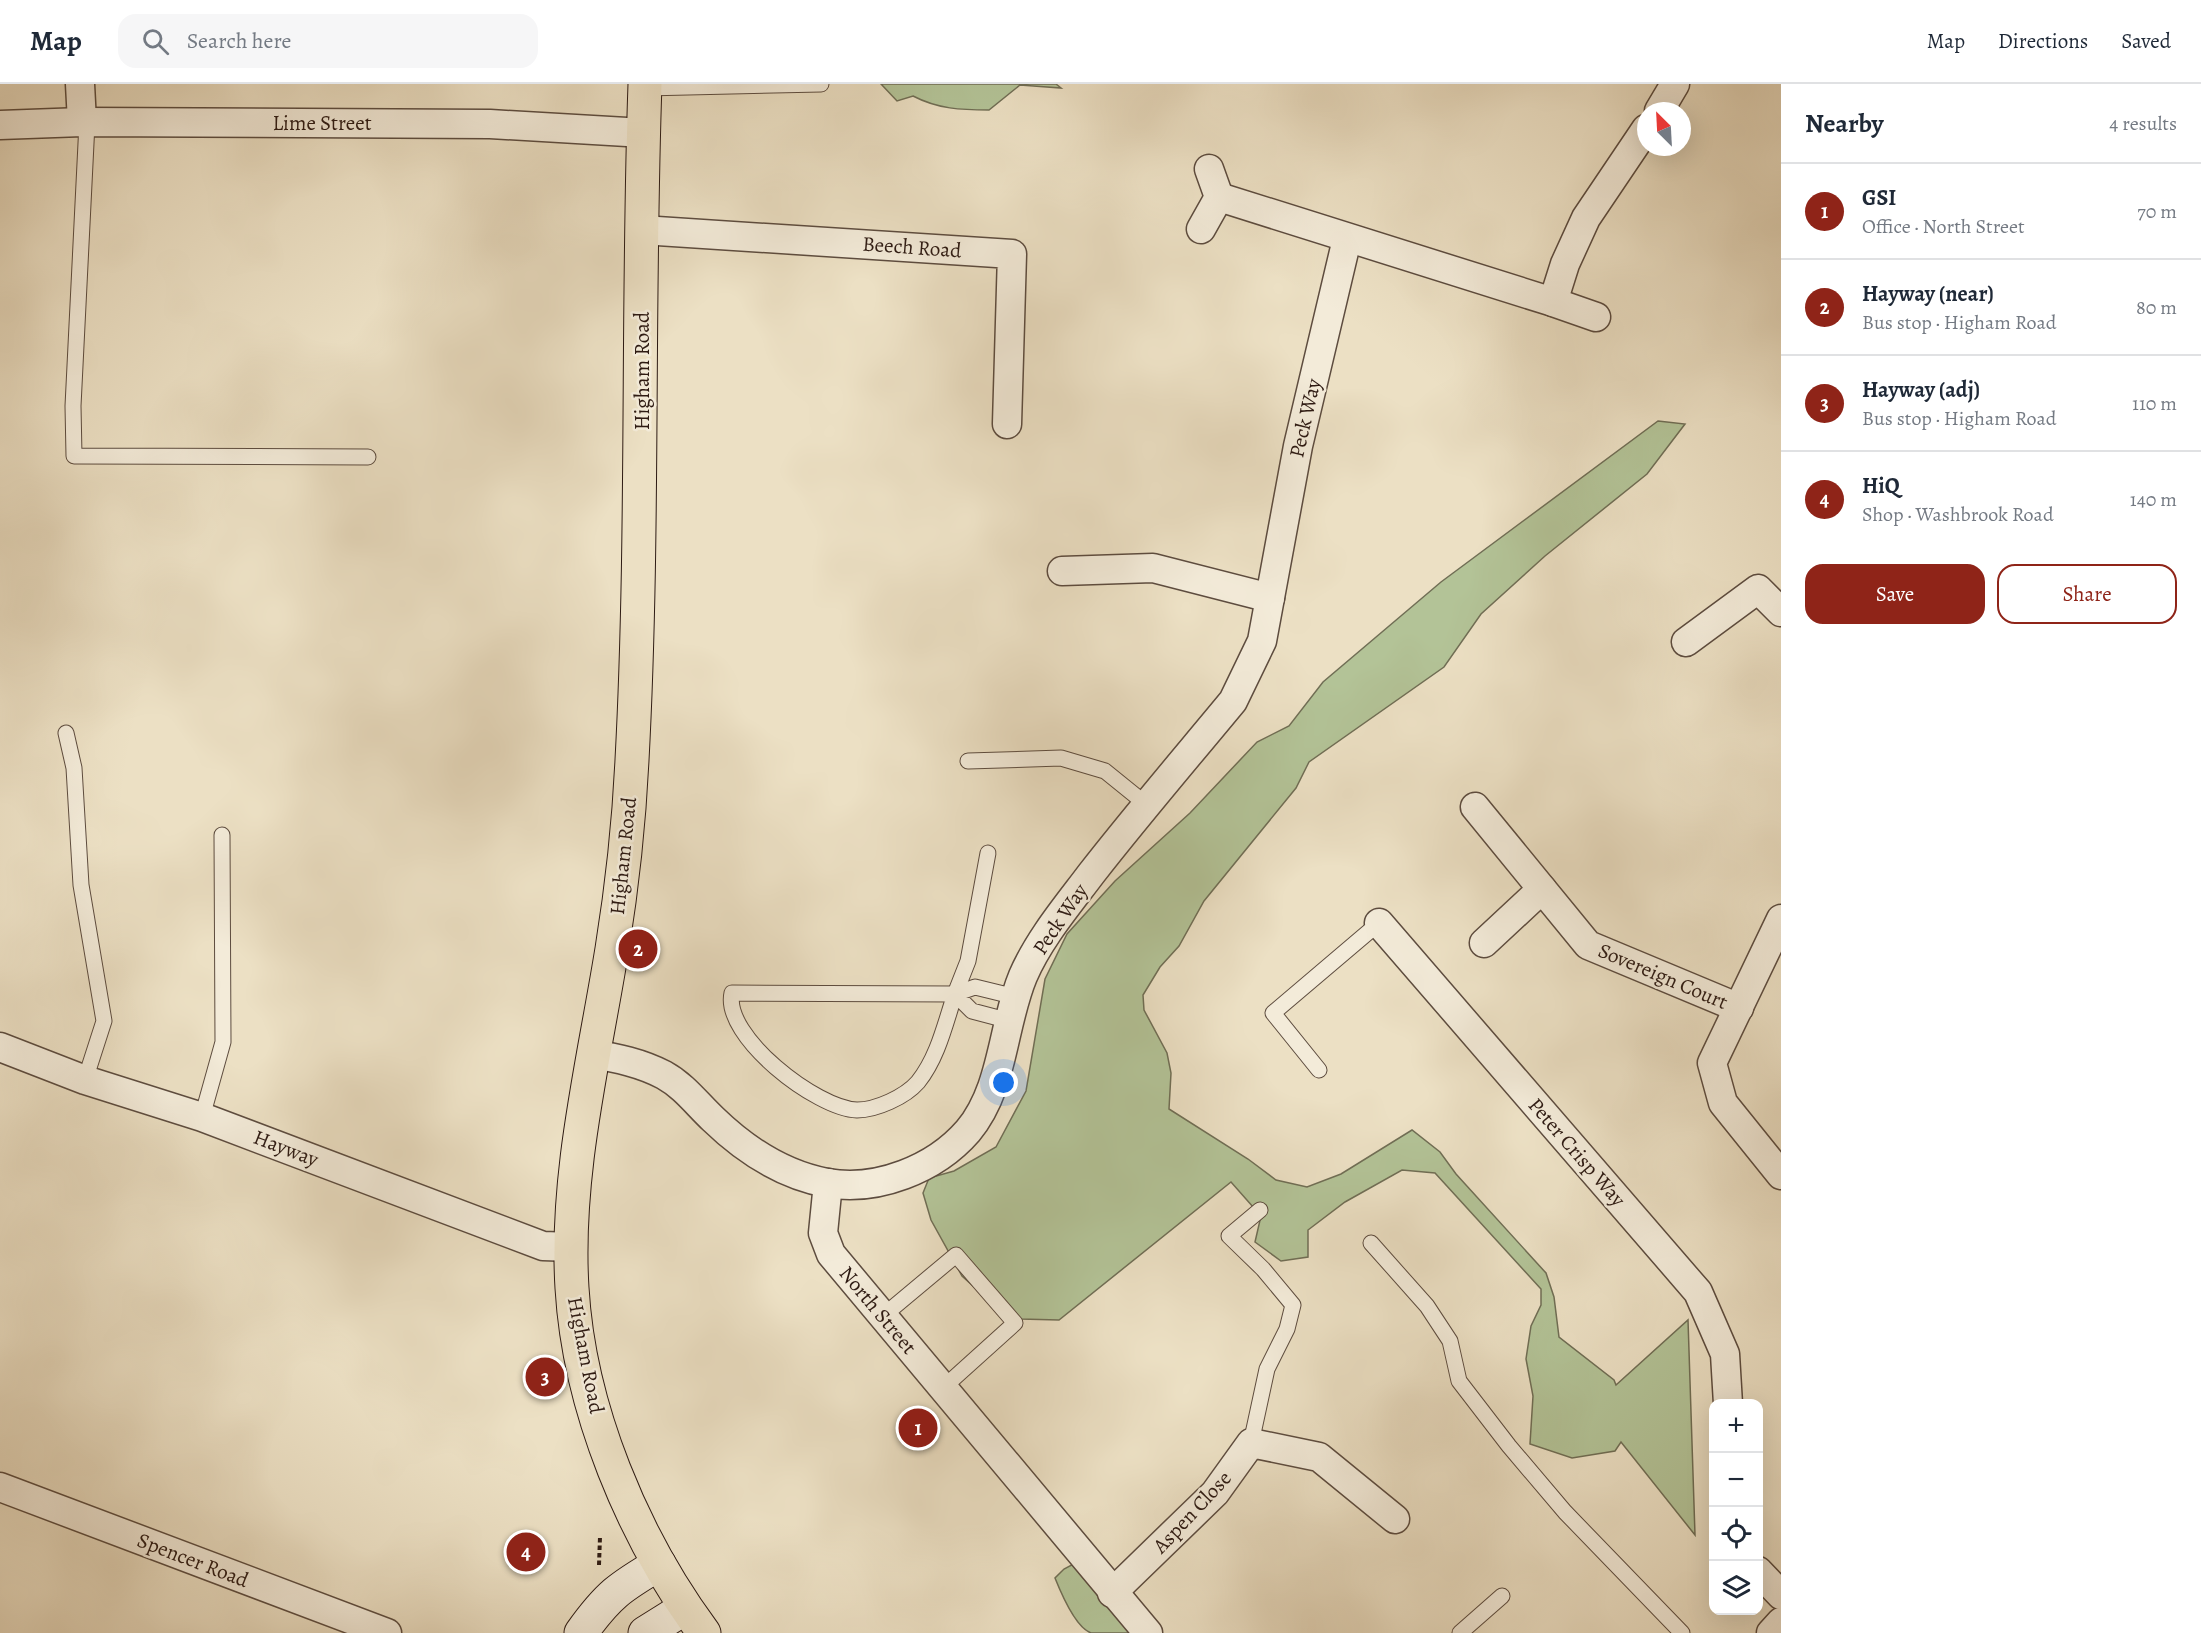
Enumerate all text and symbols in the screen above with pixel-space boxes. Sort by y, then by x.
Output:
search box [118,14,538,68]
text: Map [30,22,82,60]
icon: search [139,25,172,58]
text: Search here [187,26,291,56]
text: Map [1927,27,1965,55]
text: Directions [1998,27,2088,55]
text: Saved [2121,27,2171,55]
north arrow [1637,102,1691,156]
text: Nearby [1805,106,1884,141]
street label: Lime Street [272,109,372,137]
text: 4 results [2109,110,2177,137]
text: GSI [1862,183,1896,213]
text: 1 [1821,198,1828,225]
text: 70 m [2137,198,2177,225]
text: Office · North Street [1862,213,2025,240]
street label: Beech Road [862,230,963,264]
text: Hayway (near) [1862,279,1994,309]
text: 2 [1820,294,1829,321]
text: 80 m [2136,294,2177,321]
text: Bus stop · Higham Road [1862,309,2057,336]
street label: Higham Road [628,311,656,430]
street label: Peck Way [1282,375,1328,460]
text: Hayway (adj) [1862,375,1980,405]
text: 3 [1820,390,1829,417]
text: 110 m [2132,390,2177,417]
text: Bus stop · Higham Road [1862,405,2057,432]
text: HiQ [1862,471,1900,501]
text: 4 [1820,486,1829,513]
text: 140 m [2130,486,2177,513]
text: Shop · Washbrook Road [1862,501,2054,528]
button: Save [1805,564,1985,624]
button: Share [1997,564,2177,624]
street label: Higham Road [603,795,643,916]
street label: Peck Way [1026,877,1094,960]
pin: 2 [618,926,658,972]
street label: Sovereign Court [1594,936,1732,1016]
your location [989,1068,1018,1097]
street label: Peter Crisp Way [1522,1092,1632,1213]
street label: Hayway [250,1123,323,1173]
street label: North Street [833,1260,923,1360]
street label: Higham Road [561,1294,611,1417]
pin: 3 [526,1354,564,1400]
map controls [1709,1399,1763,1615]
button: + [1709,1399,1763,1453]
pin: 1 [898,1406,938,1450]
button: − [1709,1453,1763,1507]
street label: Aspen Close [1146,1465,1238,1560]
button: locate [1709,1507,1763,1561]
street label: Spencer Road [133,1526,253,1594]
pin: 4 [506,1530,546,1574]
button: layers [1709,1561,1763,1615]

